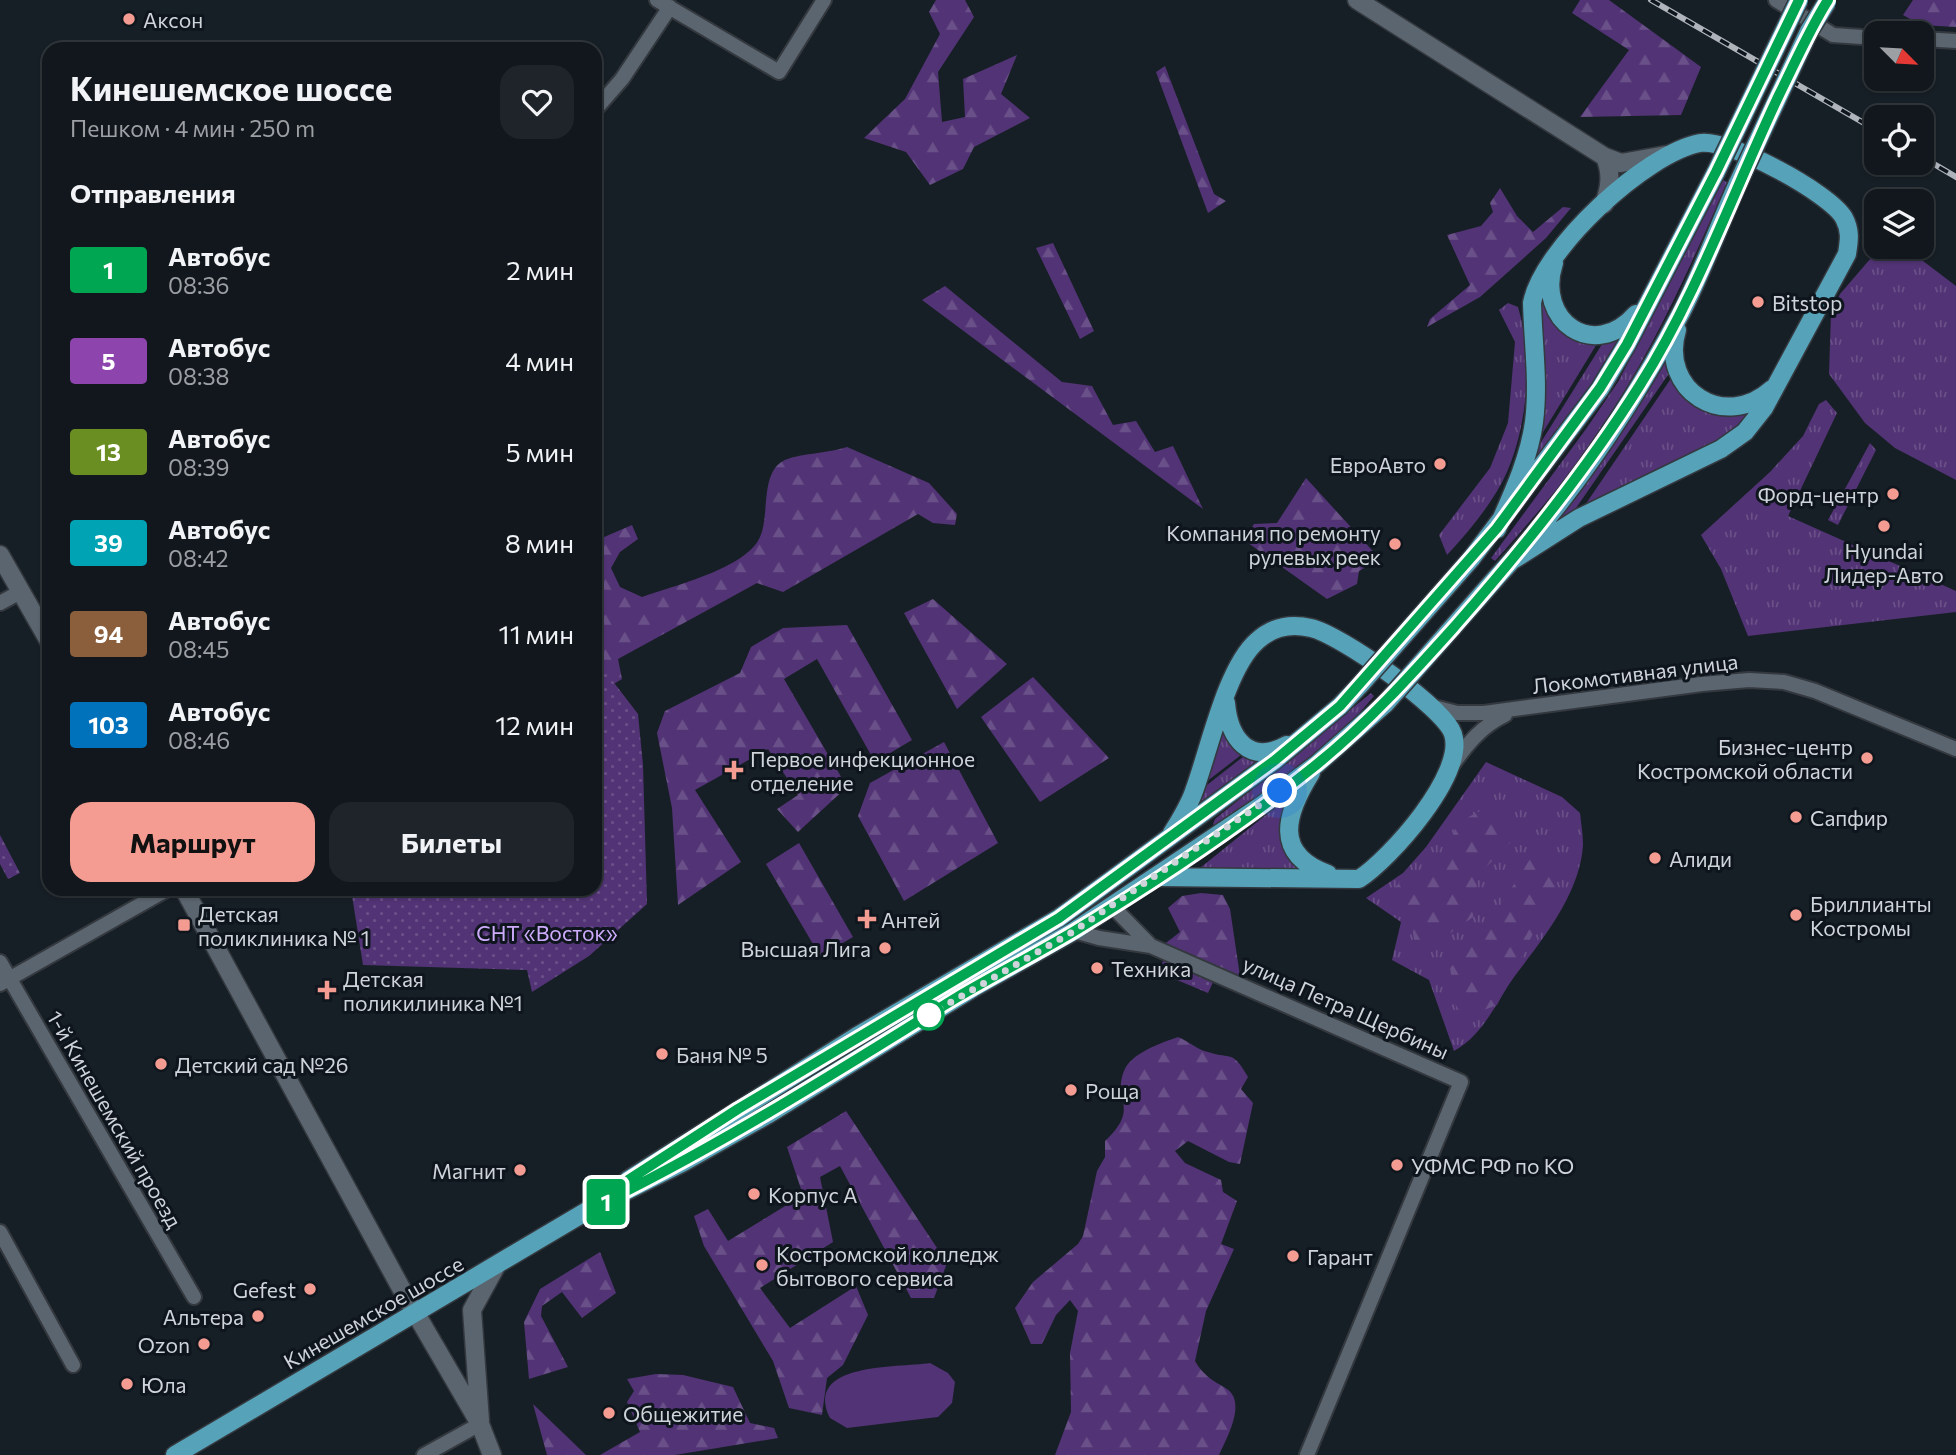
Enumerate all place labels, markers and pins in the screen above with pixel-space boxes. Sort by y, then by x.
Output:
place label: Аксон [143,7,203,32]
marker: Аксон [121,11,137,27]
place label: Bitstop [1772,290,1843,315]
marker: Bitstop [1750,294,1766,310]
place label: ЕвроАвто [1330,452,1426,477]
marker: ЕвроАвто [1432,456,1448,472]
place label: Форд-центр [1758,482,1879,507]
marker: Форд-центр [1885,486,1901,502]
marker: Hyundai Лидер-Авто [1876,518,1892,534]
place label: Компания по ремонту рулевых реек [1166,520,1381,569]
marker: Компания по ремонту рулевых реек [1387,536,1403,552]
place label: Hyundai Лидер-Авто [1824,538,1944,587]
place label: Бизнес-центр Костромской области [1637,734,1853,783]
place label: Первое инфекционное отделение [750,746,975,795]
marker: Бизнес-центр Костромской области [1859,750,1875,766]
marker: Первое инфекционное отделение [724,760,744,780]
place label: Сапфир [1810,805,1888,830]
marker: Сапфир [1788,809,1804,825]
place label: Алиди [1669,846,1732,871]
marker: Алиди [1647,850,1663,866]
place label: Бриллианты Костромы [1810,891,1932,940]
place label: Детская поликлиника № 1 [198,901,370,950]
place label: Антей [881,907,940,932]
marker: Бриллианты Костромы [1788,907,1804,923]
marker: Антей [859,911,875,927]
marker: Детская поликлиника № 1 [176,917,192,933]
place label: Высшая Лига [741,936,871,961]
marker: Высшая Лига [877,940,893,956]
place label: Техника [1111,956,1191,981]
marker: Техника [1089,960,1105,976]
place label: Детская поликилиника №1 [343,966,523,1015]
marker: Детская поликилиника №1 [317,980,337,1000]
unlabelled marker [914,1000,944,1030]
place label: Баня № 5 [676,1042,768,1067]
marker: Баня № 5 [654,1046,670,1062]
place label: Детский сад №26 [175,1052,349,1077]
marker: Детский сад №26 [153,1056,169,1072]
place label: Роща [1085,1078,1139,1103]
marker: Роща [1063,1082,1079,1098]
place label: УФМС РФ по КО [1411,1153,1574,1178]
marker: УФМС РФ по КО [1389,1157,1405,1173]
place label: Магнит [432,1158,506,1183]
marker: Магнит [512,1162,528,1178]
place label: Корпус А [768,1182,858,1207]
marker: Корпус А [746,1186,762,1202]
place label: Костромской колледж бытового сервиса [776,1241,999,1290]
place label: Гарант [1307,1244,1373,1269]
marker: Гарант [1285,1248,1301,1264]
marker: Костромской колледж бытового сервиса [754,1257,770,1273]
place label: Gefest [233,1277,296,1302]
marker: Gefest [302,1281,318,1297]
place label: Альтера [163,1304,244,1329]
marker: Альтера [250,1308,266,1324]
place label: Ozon [138,1332,190,1357]
marker: Ozon [196,1336,212,1352]
place label: Юла [141,1372,186,1397]
marker: Юла [119,1376,135,1392]
place label: Общежитие [623,1401,743,1426]
marker: Общежитие [601,1405,617,1421]

